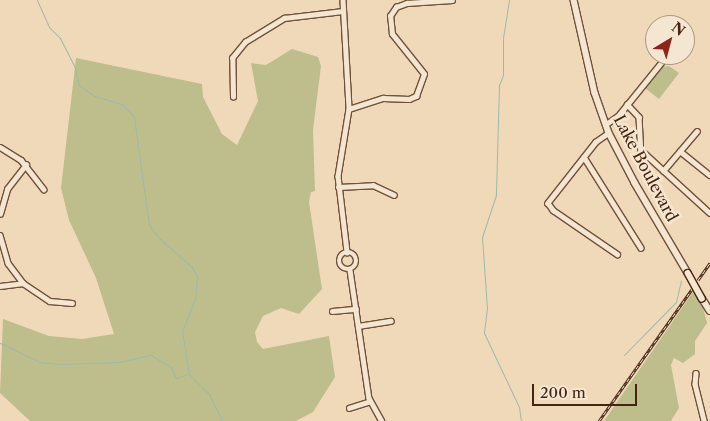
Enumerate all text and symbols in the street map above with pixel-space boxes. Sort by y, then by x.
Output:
north arrow [645,15,695,65]
text: N [668,18,689,40]
street label: Lake Boulevard [610,111,682,225]
scale bar [535,374,640,406]
text: 200 m [540,383,586,402]

